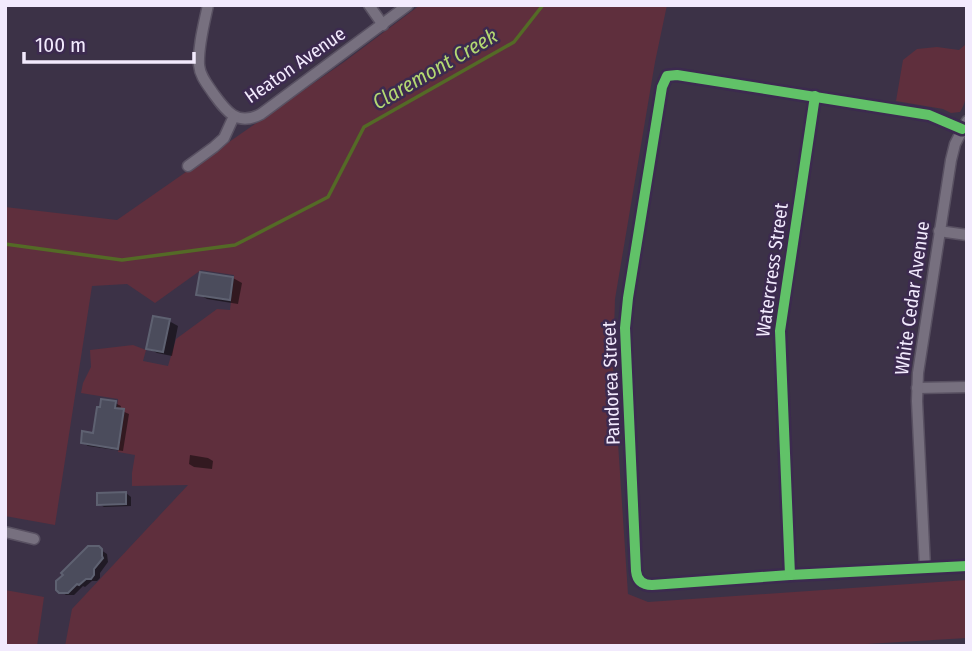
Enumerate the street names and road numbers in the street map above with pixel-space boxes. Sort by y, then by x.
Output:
street label: Heaton Avenue [240,22,350,108]
street label: Watercress Street [751,201,793,339]
street label: White Cedar Avenue [890,220,934,376]
street label: Pandorea Street [597,320,625,445]

